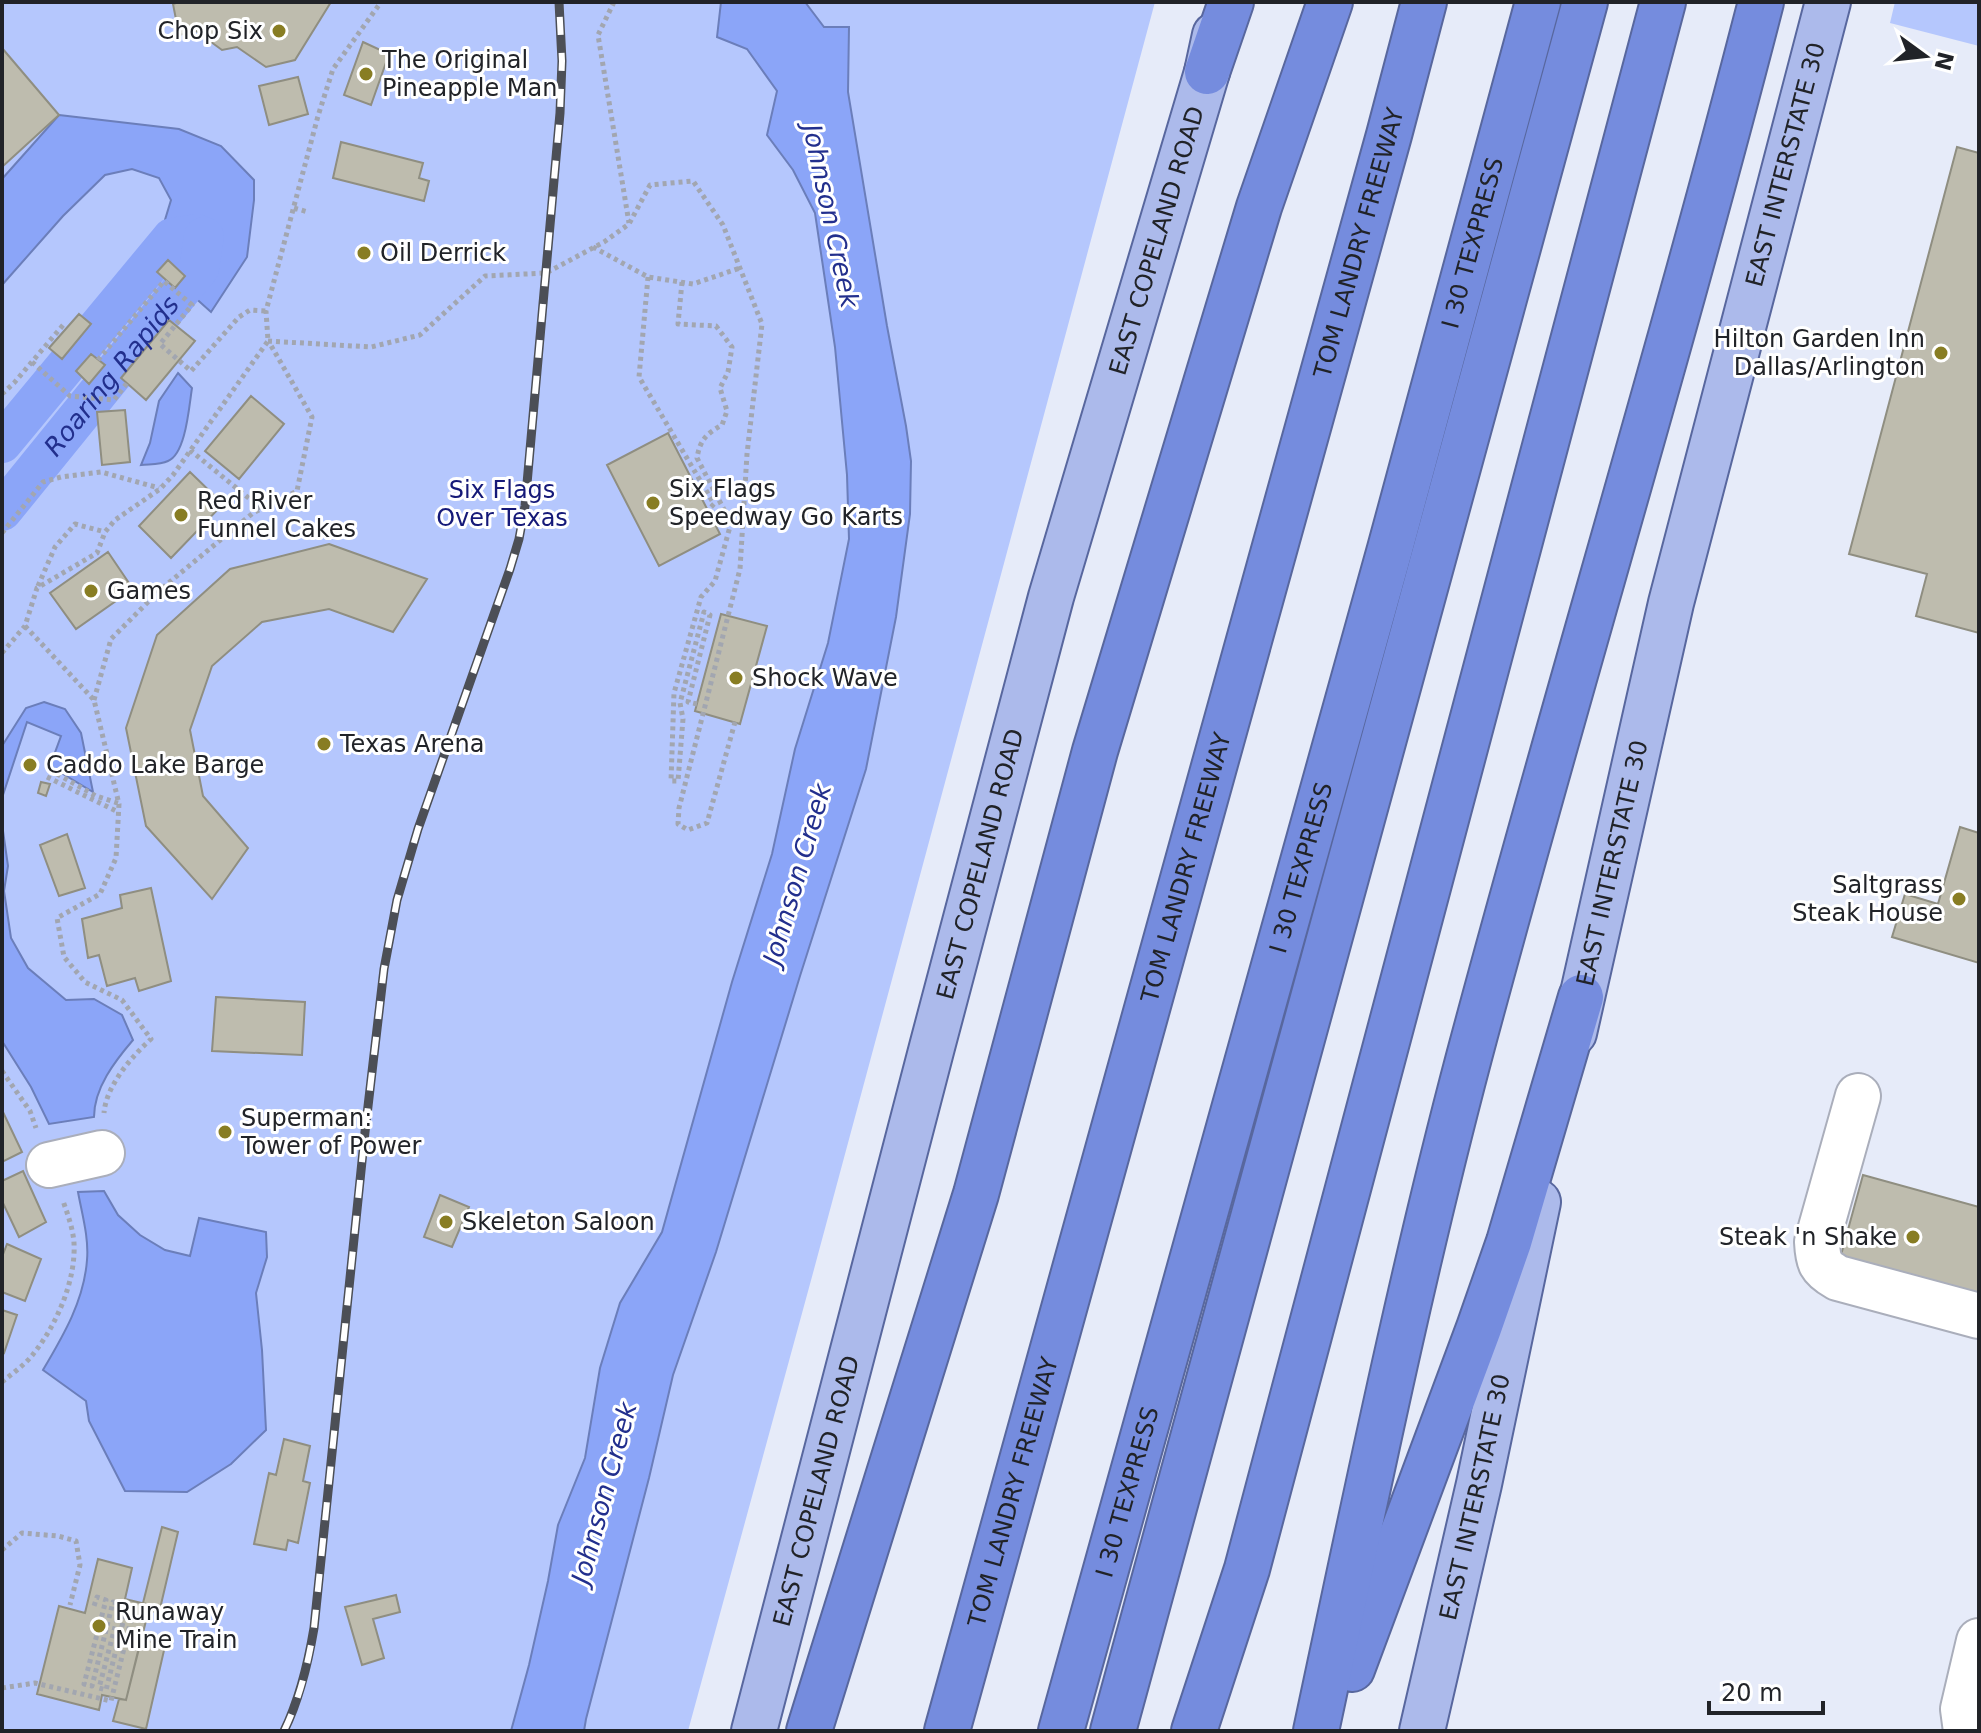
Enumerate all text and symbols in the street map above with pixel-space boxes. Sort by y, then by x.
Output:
north arrow [1885,16,1965,96]
place label: Chop Six [157,17,263,45]
marker: Chop Six [270,22,288,40]
street label: EAST INTERSTATE 30 [1740,39,1831,290]
place label: The Original Pineapple Man [381,46,557,102]
text: N [1929,49,1958,73]
marker: The Original Pineapple Man [357,65,375,83]
street label: EAST COPELAND ROAD [1104,103,1210,378]
street label: TOM LANDRY FREEWAY [1308,105,1410,382]
water label: Johnson Creek [796,117,865,311]
street label: I 30 TEXPRESS [1436,154,1509,332]
place label: Oil Derrick [380,239,506,267]
marker: Oil Derrick [355,244,373,262]
water label: Roaring Rapids [38,290,185,462]
place label: Hilton Garden Inn Dallas/Arlington [1714,325,1925,381]
marker: Hilton Garden Inn Dallas/Arlington [1932,344,1950,362]
place label: Six Flags Speedway Go Karts [669,475,903,531]
park label: Six Flags Over Texas [436,476,568,532]
place label: Red River Funnel Cakes [197,487,356,543]
marker: Six Flags Speedway Go Karts [644,494,662,512]
marker: Red River Funnel Cakes [172,506,190,524]
place label: Games [107,577,191,605]
marker: Games [82,582,100,600]
place label: Shock Wave [752,664,898,692]
marker: Shock Wave [727,669,745,687]
street label: EAST COPELAND ROAD [931,726,1030,1002]
street label: TOM LANDRY FREEWAY [1135,729,1237,1006]
place label: Texas Arena [339,730,484,758]
marker: Texas Arena [315,735,333,753]
street label: EAST INTERSTATE 30 [1571,738,1654,989]
place label: Caddo Lake Barge [46,751,264,779]
marker: Caddo Lake Barge [21,756,39,774]
water label: Johnson Creek [755,779,837,973]
street label: I 30 TEXPRESS [1264,779,1338,956]
place label: Saltgrass Steak House [1792,871,1943,927]
marker: Saltgrass Steak House [1950,890,1968,908]
place label: Superman: Tower of Power [240,1104,422,1160]
marker: Superman: Tower of Power [216,1123,234,1141]
place label: Skeleton Saloon [462,1208,655,1236]
marker: Skeleton Saloon [437,1213,455,1231]
place label: Steak 'n Shake [1719,1223,1897,1251]
marker: Steak 'n Shake [1904,1228,1922,1246]
street label: EAST COPELAND ROAD [768,1352,865,1629]
street label: TOM LANDRY FREEWAY [962,1354,1064,1631]
street label: EAST INTERSTATE 30 [1434,1371,1516,1623]
water label: Johnson Creek [564,1398,643,1592]
street label: I 30 TEXPRESS [1090,1404,1165,1581]
place label: Runaway Mine Train [115,1598,238,1654]
marker: Runaway Mine Train [90,1617,108,1635]
scale bar [1709,1665,1823,1715]
text: 20 m [1721,1679,1783,1707]

